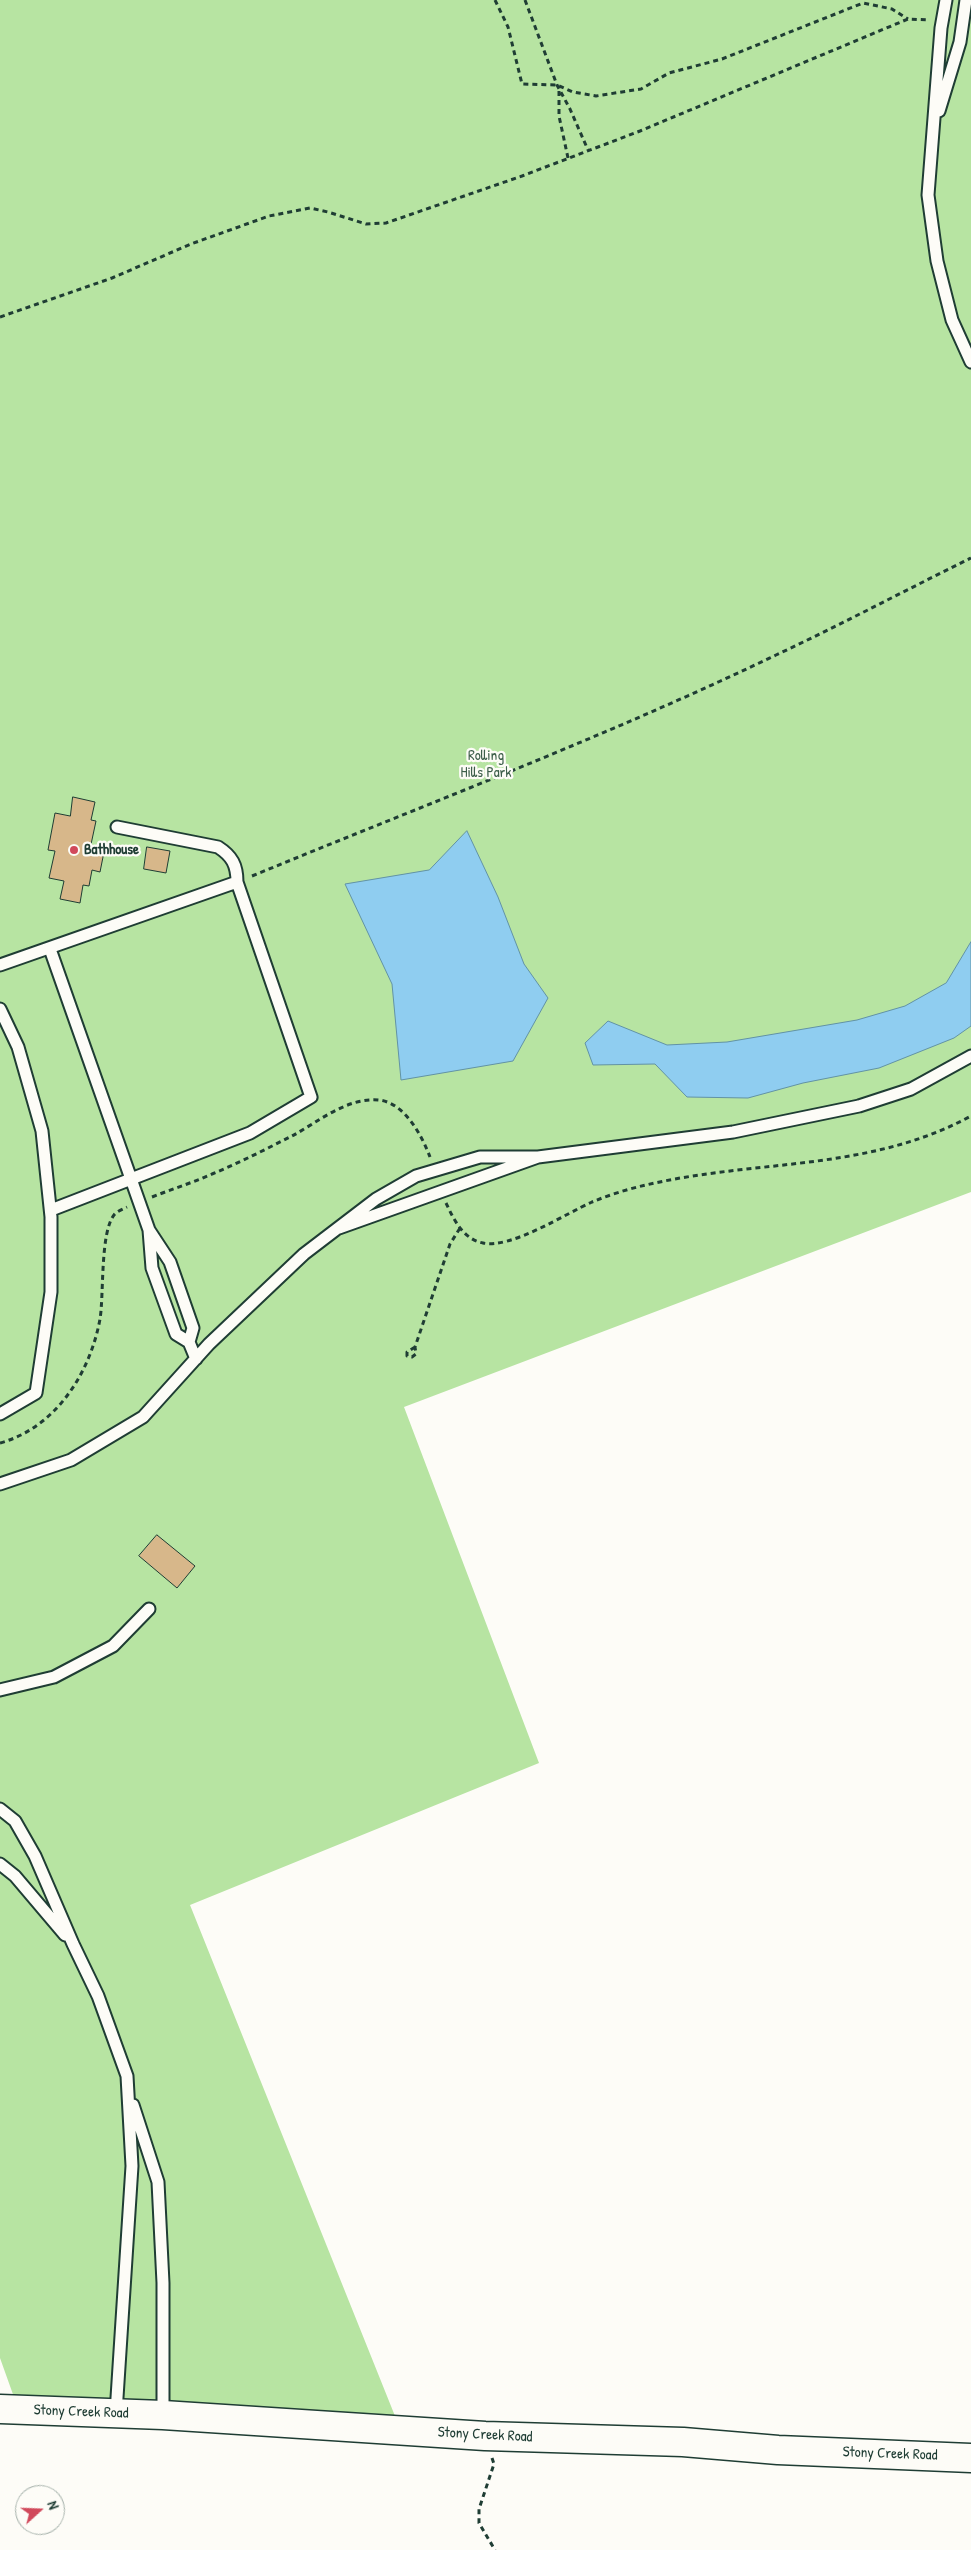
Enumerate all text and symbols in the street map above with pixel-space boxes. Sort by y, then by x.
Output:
park label: Rolling Hills Park [460,747,512,782]
place label: Bathhouse [84,841,139,859]
marker: Bathhouse [68,844,80,856]
street label: Stony Creek Road [33,2401,129,2423]
street label: Stony Creek Road [437,2424,533,2446]
street label: Stony Creek Road [842,2443,938,2465]
north arrow [15,2485,65,2535]
text: N [43,2498,64,2512]

